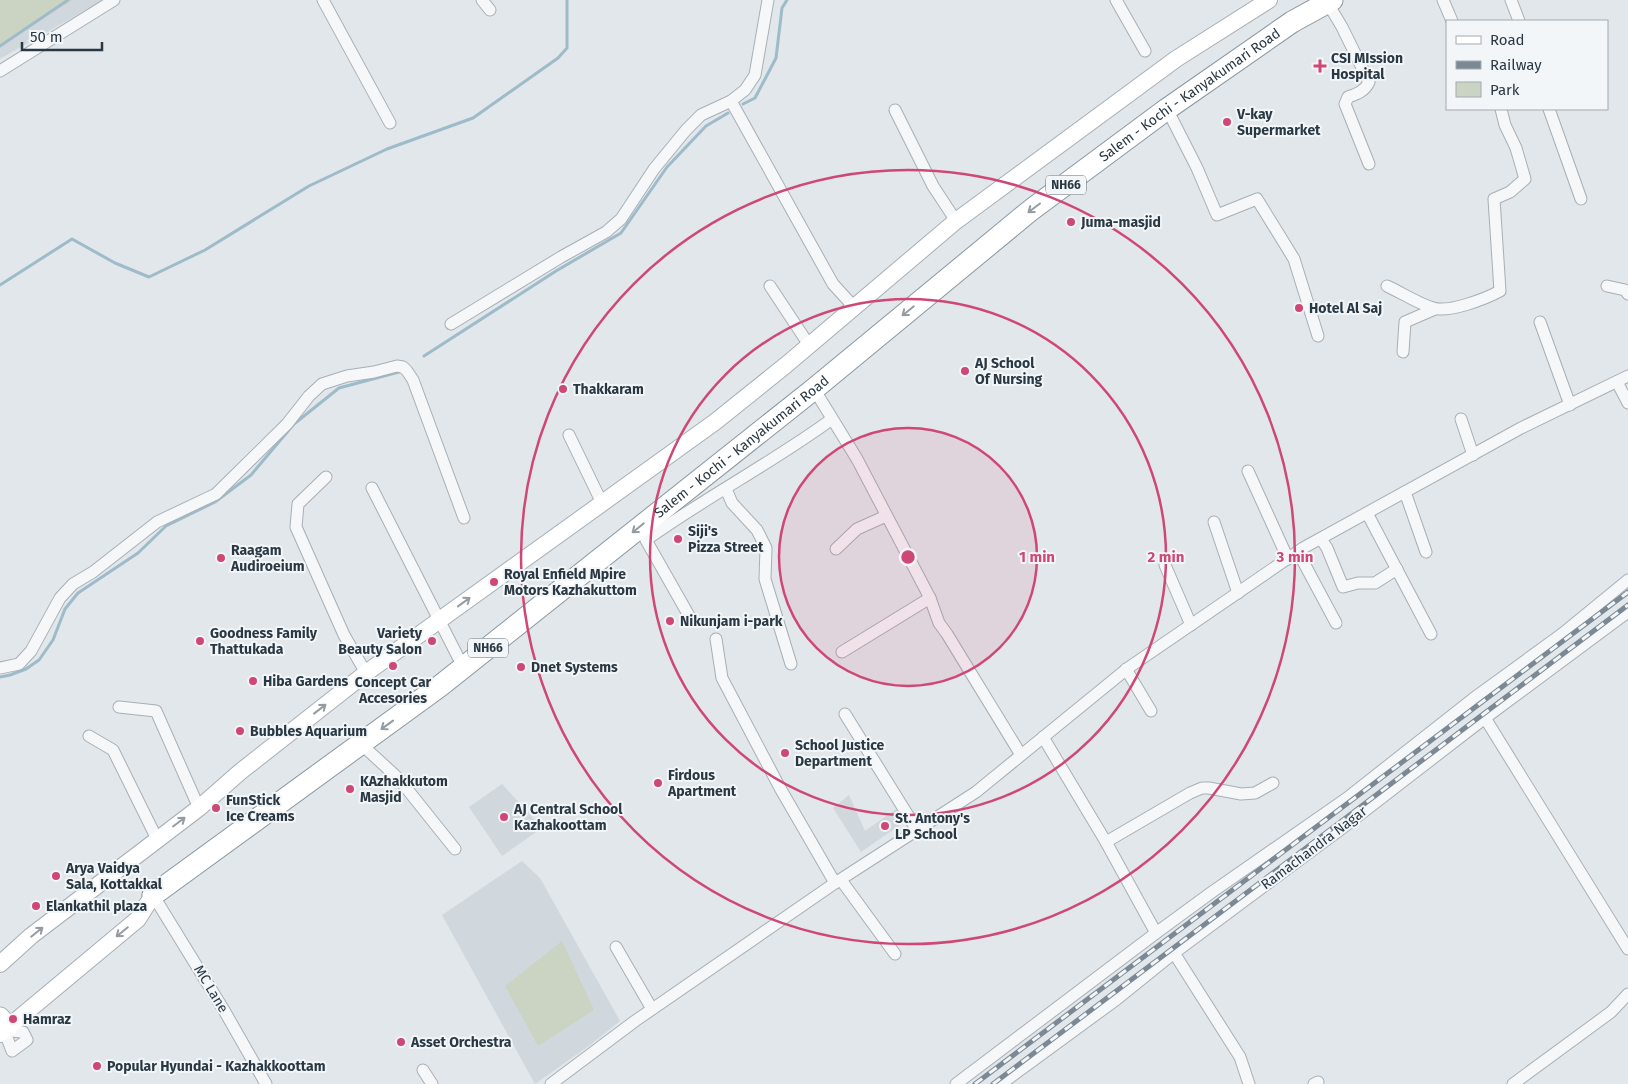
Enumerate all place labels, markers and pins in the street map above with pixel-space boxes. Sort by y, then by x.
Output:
place label: CSI MIssion Hospital [1331,50,1403,83]
marker: CSI MIssion Hospital [1313,59,1327,73]
place label: V-kay Supermarket [1236,106,1321,139]
marker: V-kay Supermarket [1221,116,1233,128]
place label: Juma-masjid [1080,214,1161,231]
marker: Juma-masjid [1065,216,1077,228]
place label: Hotel Al Saj [1309,300,1382,317]
marker: Hotel Al Saj [1293,302,1305,314]
place label: AJ School Of Nursing [974,355,1042,388]
marker: AJ School Of Nursing [959,365,971,377]
place label: Thakkaram [573,381,644,398]
marker: Thakkaram [557,383,569,395]
place label: Siji's Pizza Street [688,523,764,556]
marker: Siji's Pizza Street [672,533,684,545]
place label: Raagam Audiroeium [230,542,305,575]
centre of rings [899,548,917,566]
marker: Raagam Audiroeium [215,552,227,564]
place label: Royal Enfield Mpire Motors Kazhakuttom [504,566,637,599]
marker: Royal Enfield Mpire Motors Kazhakuttom [488,576,500,588]
place label: Nikunjam i-park [680,613,783,630]
marker: Nikunjam i-park [664,615,676,627]
place label: Goodness Family Thattukada [210,625,318,658]
place label: Variety Beauty Salon [338,625,423,658]
marker: Goodness Family Thattukada [194,635,206,647]
marker: Variety Beauty Salon [426,635,438,647]
place label: Dnet Systems [531,659,618,676]
marker: Concept Car Accesories [387,660,399,672]
marker: Dnet Systems [515,661,527,673]
place label: Hiba Gardens [263,673,349,690]
place label: Concept Car Accesories [355,674,432,707]
marker: Hiba Gardens [247,675,259,687]
place label: Bubbles Aquarium [250,723,367,740]
marker: Bubbles Aquarium [234,725,246,737]
place label: School Justice Department [795,737,885,770]
marker: School Justice Department [779,747,791,759]
place label: Firdous Apartment [667,767,737,800]
place label: KAzhakkutom Masjid [360,773,448,806]
marker: Firdous Apartment [652,777,664,789]
marker: KAzhakkutom Masjid [344,783,356,795]
place label: FunStick Ice Creams [226,792,295,825]
place label: AJ Central School Kazhakoottam [513,801,623,834]
marker: FunStick Ice Creams [210,802,222,814]
place label: St. Antony's LP School [895,810,970,843]
marker: AJ Central School Kazhakoottam [498,811,510,823]
marker: St. Antony's LP School [879,820,891,832]
place label: Arya Vaidya Sala, Kottakkal [65,860,163,893]
marker: Arya Vaidya Sala, Kottakkal [50,870,62,882]
place label: Elankathil plaza [46,898,148,915]
marker: Elankathil plaza [30,900,42,912]
place label: Hamraz [23,1011,72,1028]
marker: Hamraz [7,1013,19,1025]
place label: Asset Orchestra [410,1034,512,1051]
marker: Asset Orchestra [395,1036,407,1048]
place label: Popular Hyundai - Kazhakkoottam [107,1058,326,1075]
marker: Popular Hyundai - Kazhakkoottam [91,1060,103,1072]

